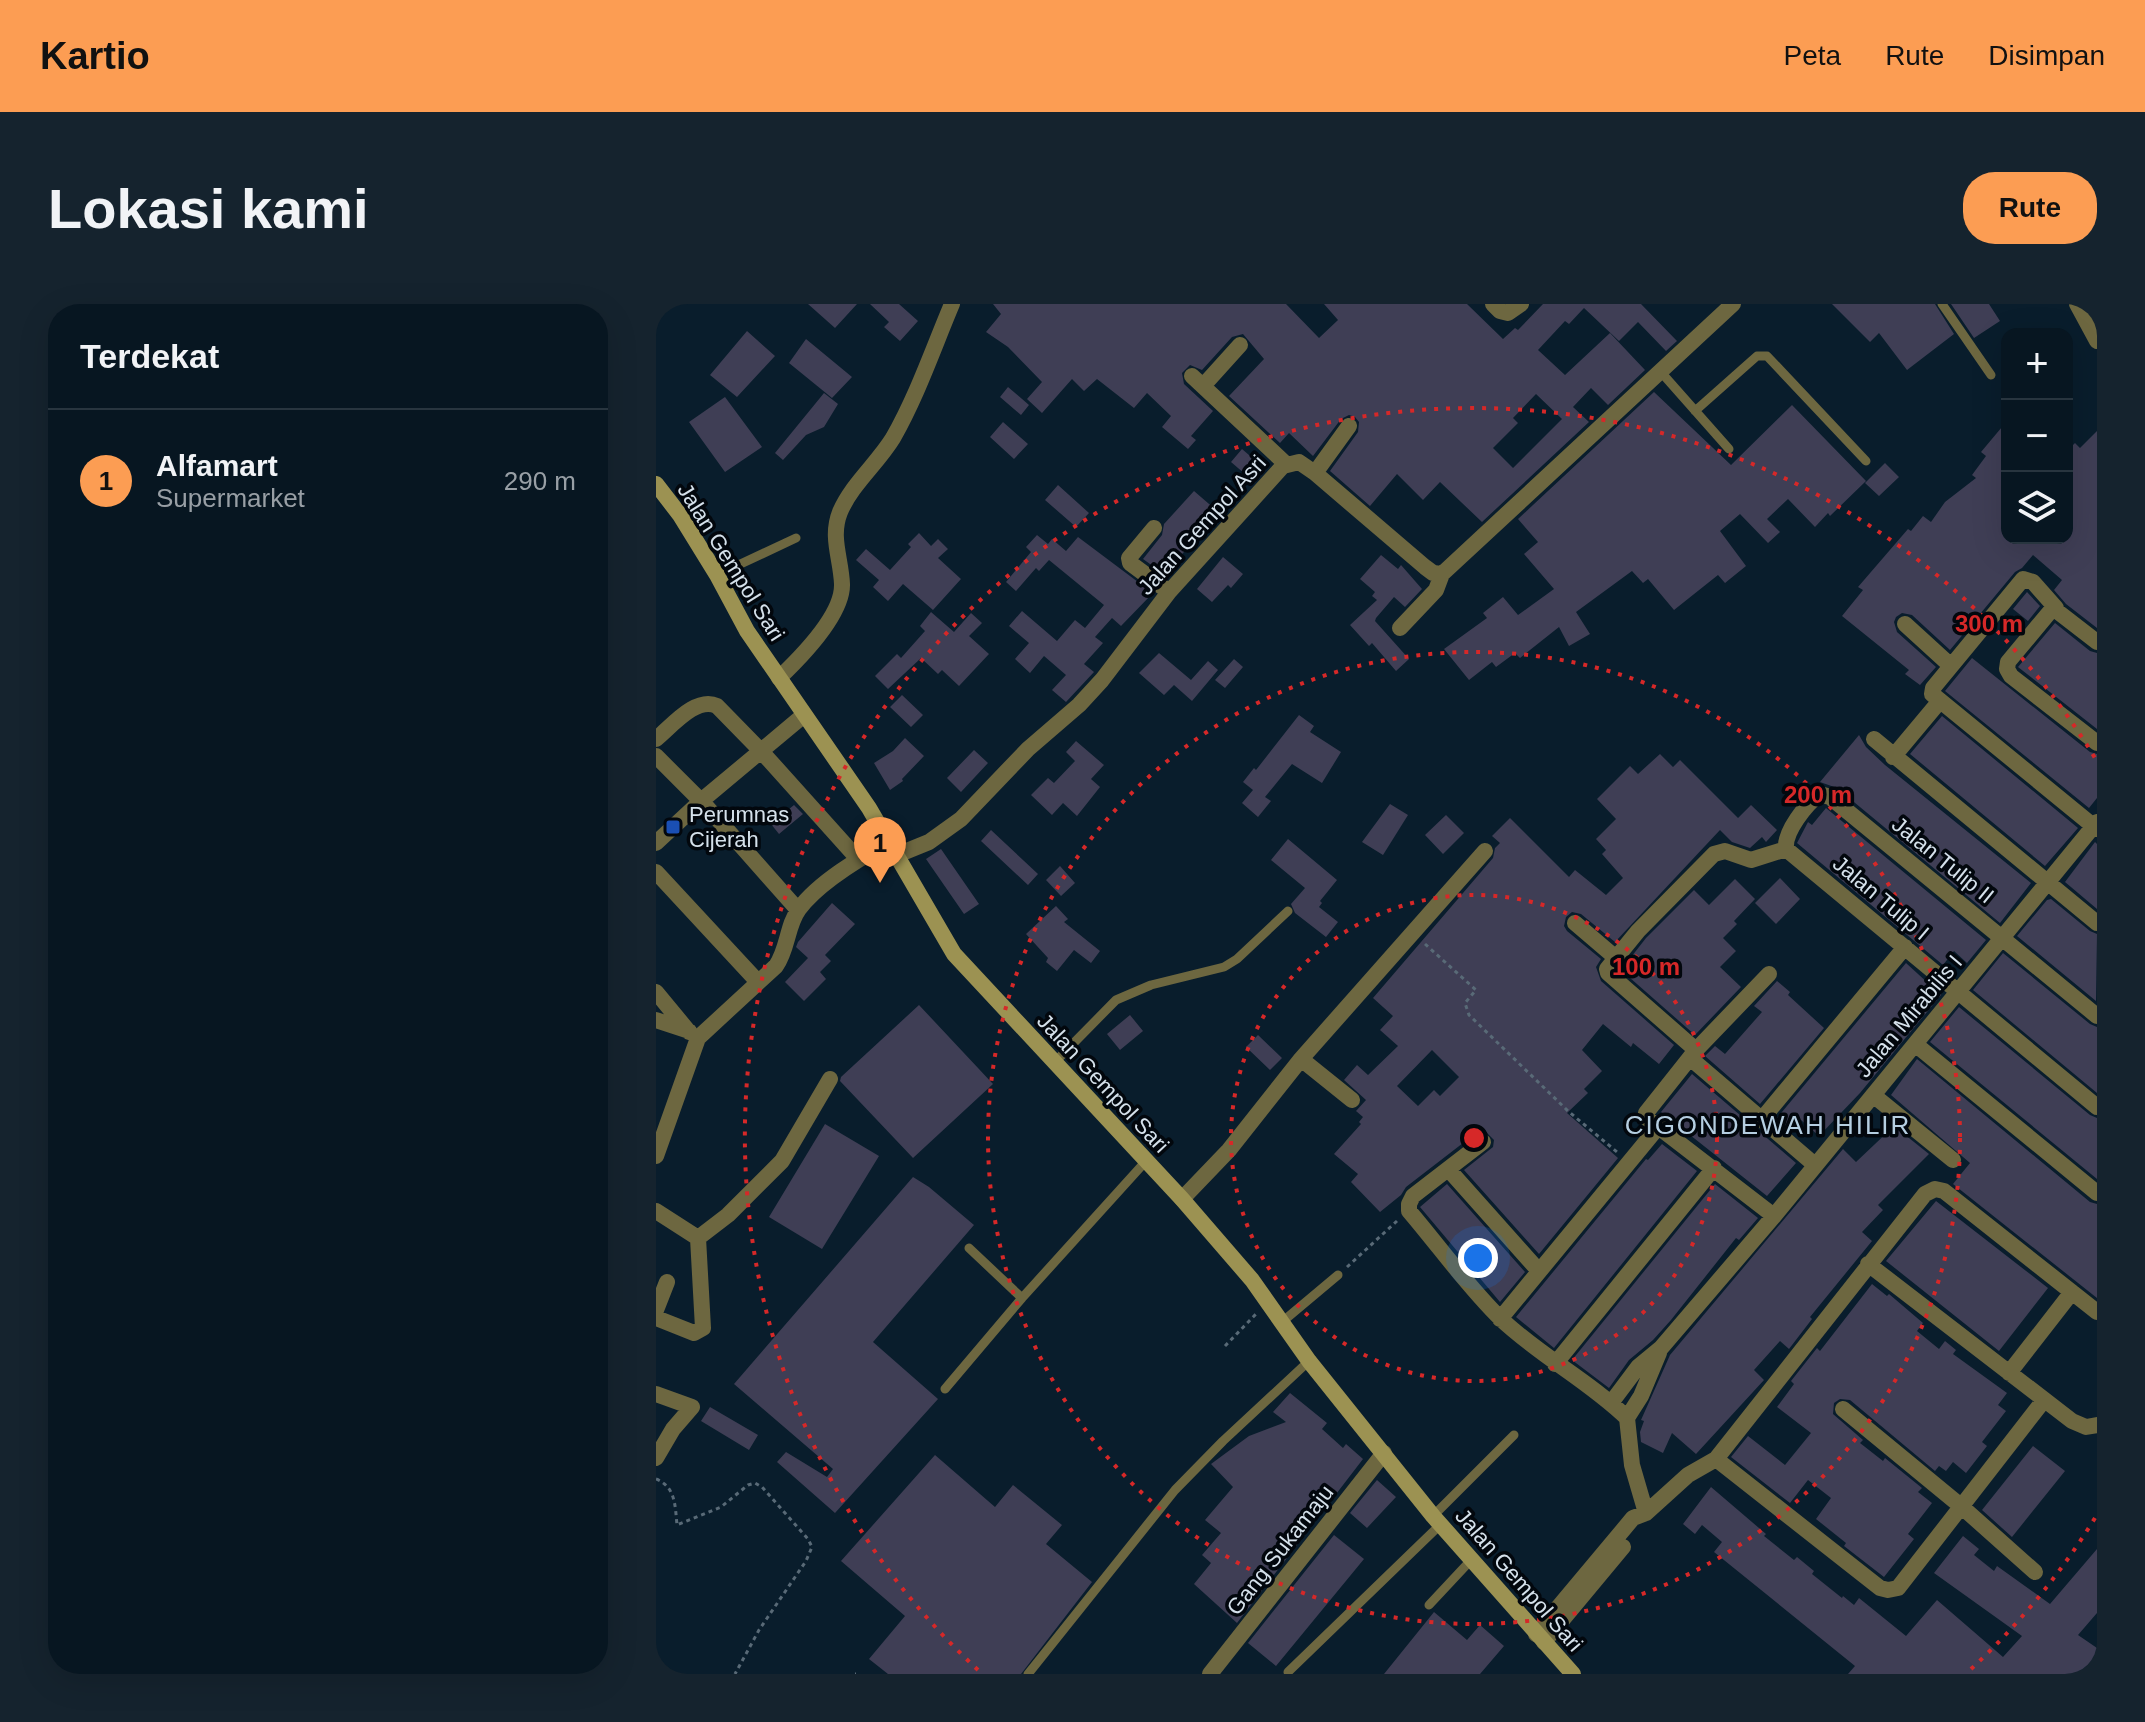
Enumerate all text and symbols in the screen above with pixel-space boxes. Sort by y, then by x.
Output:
text: Kartio [40,35,150,77]
text: Peta [1784,40,1841,71]
text: Rute [1885,40,1944,71]
text: Disimpan [1988,40,2105,71]
button: Rute [1963,172,2097,244]
text: Lokasi kami [48,177,369,240]
map controls [2001,328,2073,544]
button: + [2001,328,2073,400]
text: Terdekat [80,337,219,375]
button: − [2001,400,2073,472]
text: Alfamart [156,449,278,482]
street label: Jalan Gempol Asri [1133,450,1271,600]
text: 1 [99,466,113,496]
text: 290 m [504,466,576,496]
button: layers [2001,472,2073,544]
street label: Jalan Gempol Sari [672,479,790,645]
text: Supermarket [156,483,305,513]
text: 300 m [1955,610,2023,637]
text: 200 m [1784,781,1852,808]
place label: Perumnas Cijerah [689,802,789,852]
street label: Jalan Tulip II [1887,811,1999,909]
pin: 1 [854,817,906,883]
marker: Perumnas Cijerah [664,818,682,836]
street label: Jalan Tulip I [1828,851,1934,945]
street label: Jalan Mirabilis I [1851,950,1967,1082]
text: 100 m [1612,953,1680,980]
street label: Jalan Gempol Sari [1032,1008,1174,1158]
district label: CIGONDEWAH HILIR [1625,1110,1911,1140]
centre of rings [1460,1124,1488,1152]
your location [1458,1238,1498,1278]
street label: Gang Sukamaju [1222,1480,1338,1620]
street label: Jalan Gempol Sari [1450,1504,1588,1656]

